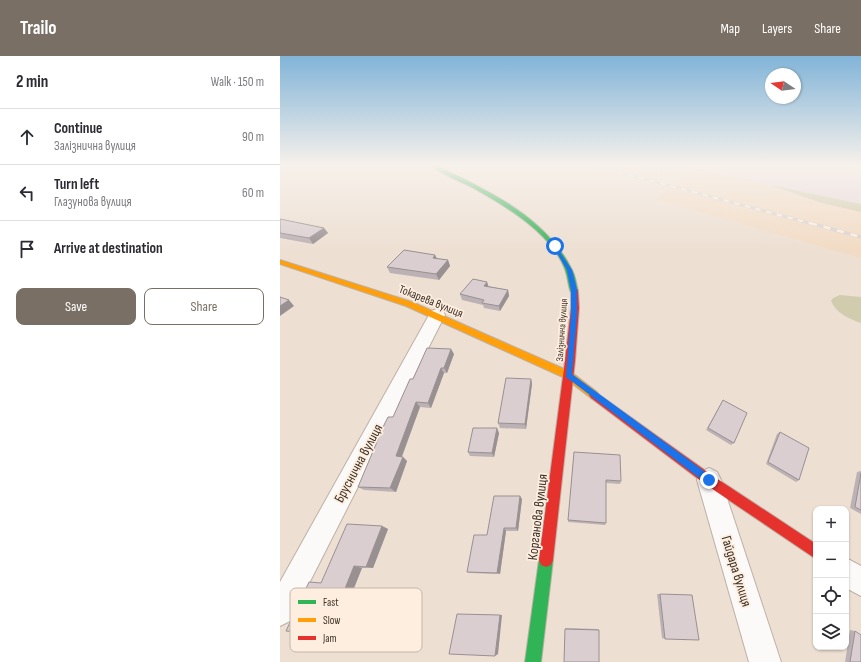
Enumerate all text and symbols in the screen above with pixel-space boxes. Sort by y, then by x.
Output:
text: Trailo [20,17,57,40]
text: Map [720,20,740,37]
text: Layers [762,20,792,37]
text: Share [814,20,841,37]
north arrow [765,68,801,104]
text: 2 min [16,72,48,92]
text: Walk · 150 m [211,74,264,90]
text: Continue [54,119,103,138]
icon: ahead [16,126,38,148]
text: 90 m [242,129,264,145]
text: Залізнична вулиця [54,138,136,154]
text: Turn left [54,175,99,194]
icon: left [16,182,38,204]
text: 60 m [242,185,264,201]
text: Глазунова вулиця [54,194,132,210]
route start [546,237,564,255]
icon: arrive [16,238,38,260]
text: Arrive at destination [54,239,163,258]
street label: Токарева вулиця [396,282,465,321]
button: Save [16,288,136,325]
button: Share [144,288,264,325]
street label: Залізнична вулиця [554,298,570,362]
street label: Бруснична вулиця [331,421,386,505]
route end [700,471,718,489]
street label: Корганова вулиця [524,473,551,561]
map controls [813,506,849,650]
button: + [813,506,849,542]
street label: Гайдара вулиця [718,534,755,609]
button: − [813,542,849,578]
button: locate [813,578,849,614]
legend [290,588,422,652]
text: Fast [323,596,339,609]
text: Slow [323,614,340,627]
button: layers [813,614,849,650]
text: Jam [322,632,337,645]

